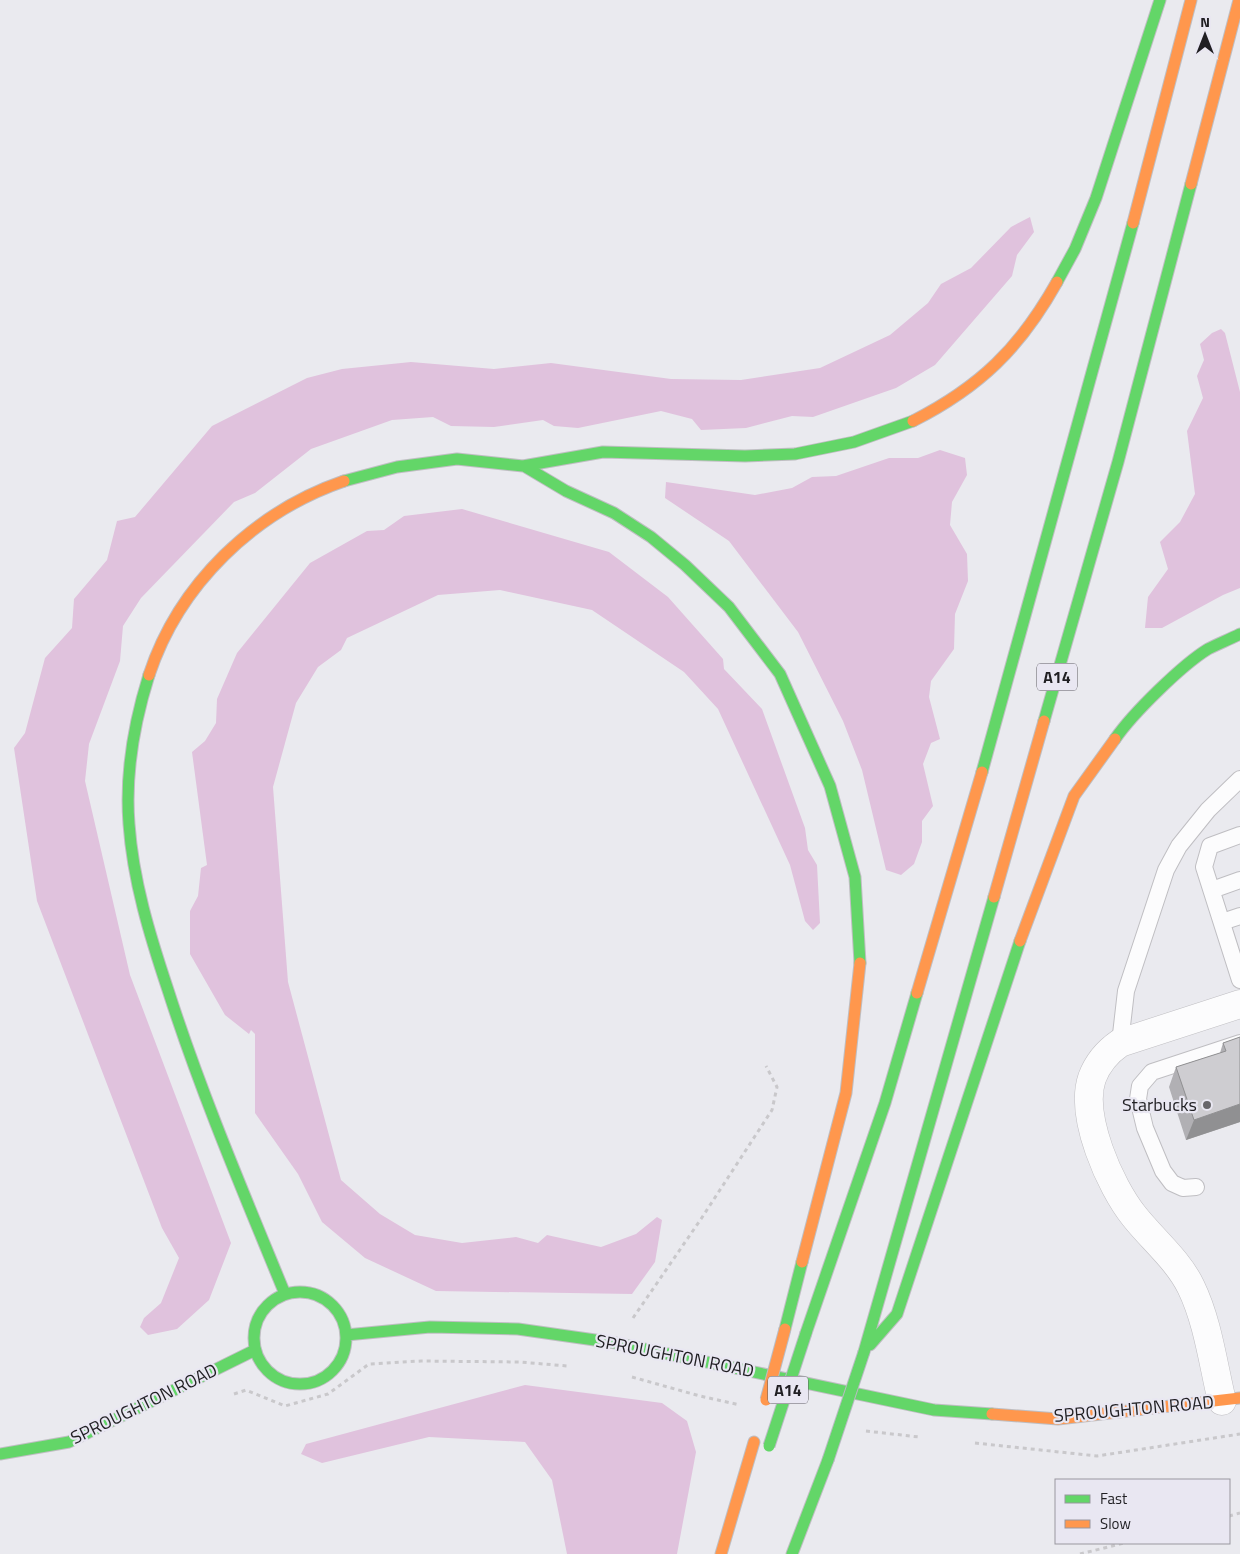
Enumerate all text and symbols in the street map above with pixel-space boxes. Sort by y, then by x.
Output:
north arrow [1180,10,1230,60]
text: N [1200,11,1210,32]
road number: A14 [1037,664,1077,690]
place label: Starbucks [1122,1091,1197,1118]
marker: Starbucks [1201,1099,1213,1111]
street label: SPROUGHTON ROAD [594,1327,756,1384]
street label: SPROUGHTON ROAD [66,1356,222,1451]
road number: A14 [768,1376,808,1404]
street label: SPROUGHTON ROAD [1053,1388,1215,1429]
legend [1055,1479,1230,1544]
text: Fast [1100,1487,1128,1510]
text: Slow [1100,1512,1131,1535]

